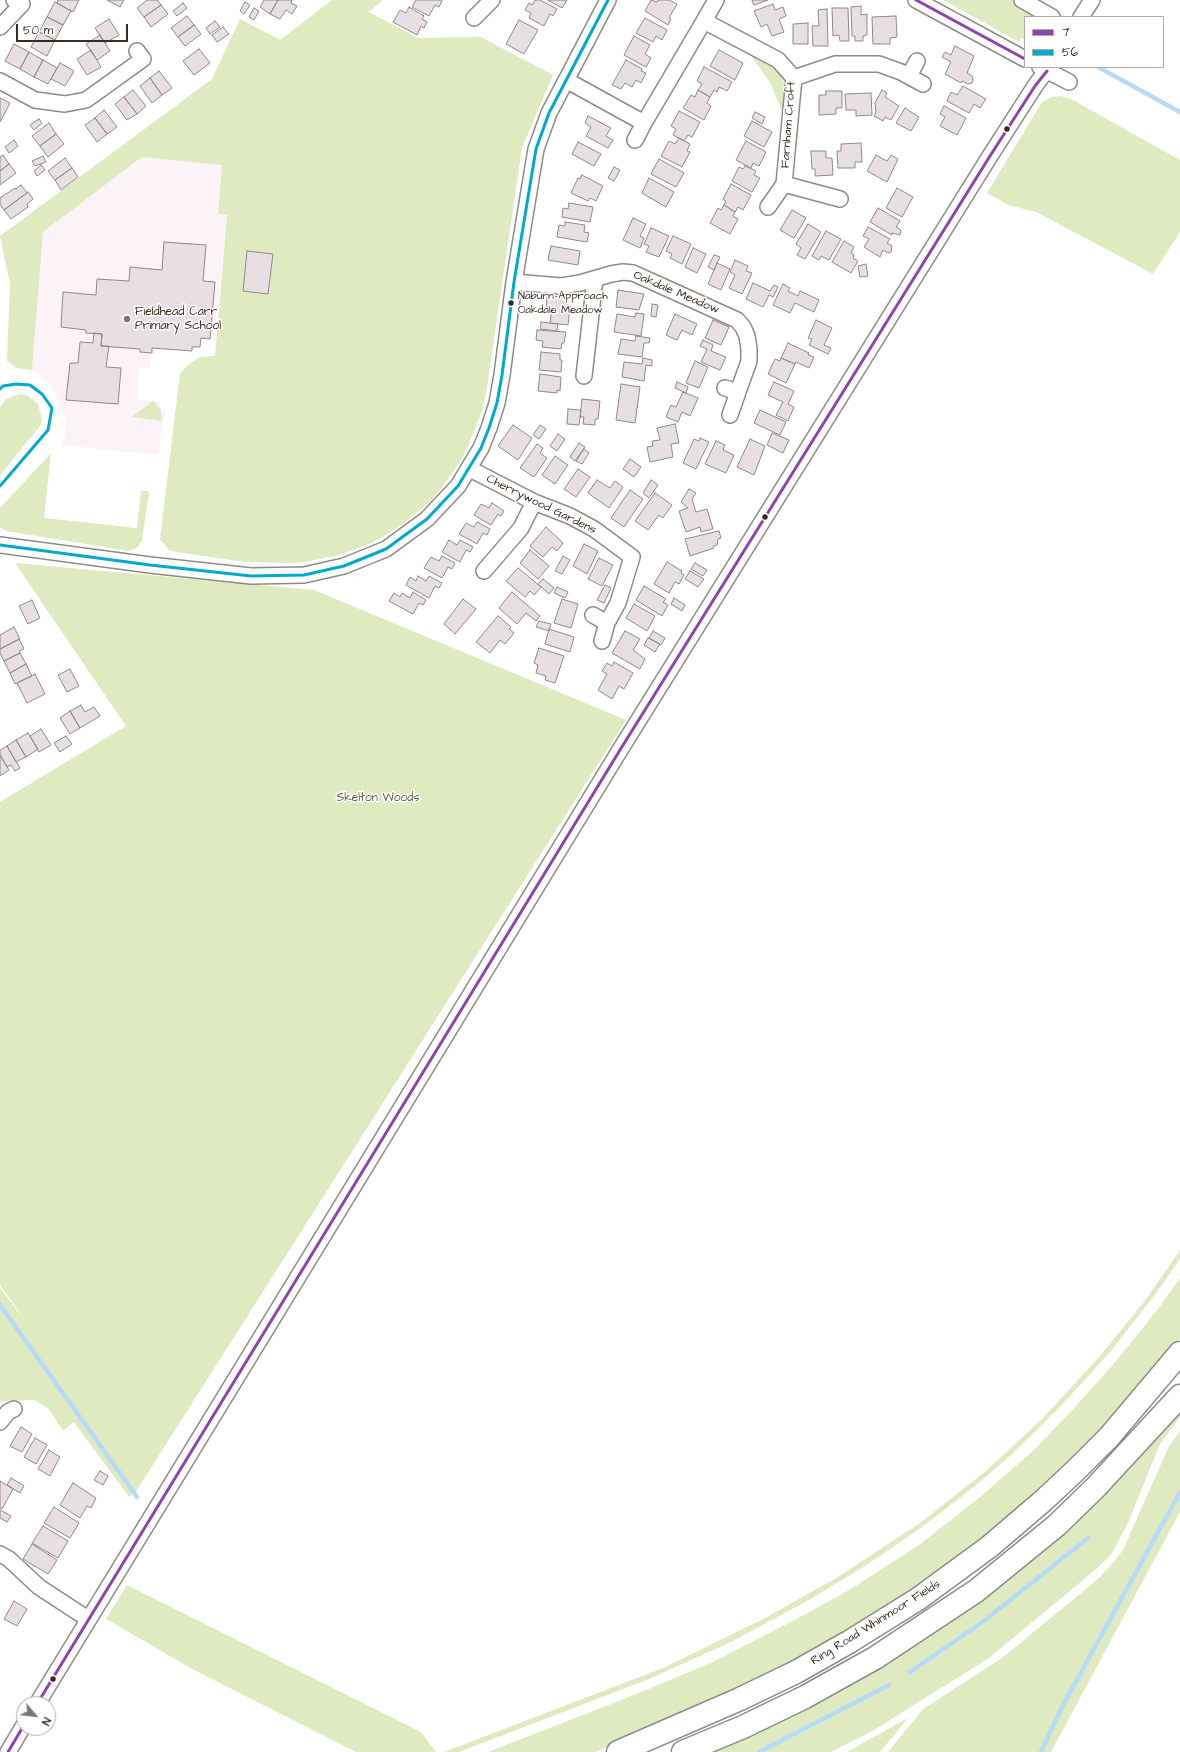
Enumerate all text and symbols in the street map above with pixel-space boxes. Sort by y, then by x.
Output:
scale bar [18,16,130,42]
legend [1024,16,1164,68]
text: 50 m [23,22,53,39]
text: 7 [1062,24,1069,41]
text: 56 [1062,44,1078,61]
street label: Farnham Croft [779,81,799,169]
unlabelled marker [1002,124,1012,134]
street label: Oakdale Meadow [631,268,721,318]
place label: Naburn Approach Oakdale Meadow [518,290,608,316]
marker: Naburn Approach Oakdale Meadow [506,298,516,308]
place label: Fieldhead Carr Primary School [135,305,221,333]
marker: Fieldhead Carr Primary School [122,314,132,324]
street label: Cherrywood Gardens [484,472,598,538]
unlabelled marker [760,512,770,522]
park label: Skelton Woods [337,791,419,805]
street label: Ring Road Whinmoor Fields [809,1577,943,1669]
unlabelled marker [48,1674,58,1684]
north arrow [16,1696,56,1736]
text: N [38,1715,54,1728]

